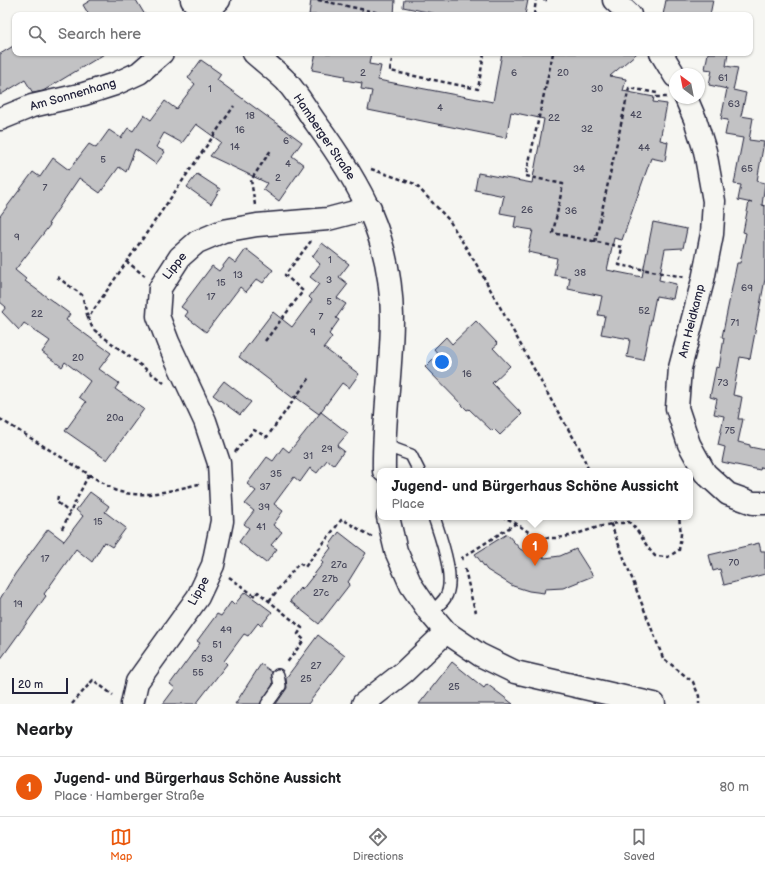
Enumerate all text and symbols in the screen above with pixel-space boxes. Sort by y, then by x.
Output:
search box [12,12,753,56]
icon: search [26,23,48,45]
text: Search here [58,25,141,44]
house number: 2 [360,67,366,79]
house number: 6 [511,67,517,79]
house number: 20 [557,67,569,79]
north arrow [669,68,705,104]
house number: 61 [718,72,728,84]
street label: Am Sonnenhang [28,76,118,114]
house number: 1 [208,83,212,95]
house number: 30 [591,83,603,95]
street label: Hamberger Straße [290,91,358,183]
house number: 63 [728,98,740,110]
house number: 4 [437,102,443,114]
house number: 42 [630,109,642,121]
house number: 18 [245,110,255,122]
house number: 22 [548,112,560,124]
house number: 32 [581,123,593,135]
house number: 16 [235,124,245,136]
house number: 6 [283,135,289,147]
house number: 14 [230,141,240,153]
house number: 44 [638,142,650,154]
house number: 5 [100,154,106,166]
house number: 4 [285,158,291,170]
house number: 34 [573,163,585,175]
house number: 65 [741,163,753,175]
house number: 2 [275,172,281,184]
house number: 7 [43,182,48,194]
house number: 26 [521,204,533,216]
house number: 36 [565,205,577,217]
house number: 9 [14,231,20,243]
street label: Lippe [160,249,190,283]
house number: 1 [328,254,332,266]
house number: 38 [574,267,586,279]
house number: 13 [233,269,243,281]
house number: 3 [326,274,332,286]
house number: 15 [216,277,226,289]
house number: 69 [741,282,753,294]
street label: Am Heidkamp [676,283,708,359]
house number: 17 [207,291,215,303]
house number: 5 [326,296,332,308]
house number: 52 [638,305,650,317]
house number: 22 [31,308,43,320]
house number: 7 [319,311,324,323]
house number: 71 [731,317,740,329]
house number: 9 [310,326,316,338]
house number: 20 [72,352,84,364]
your location [432,352,452,372]
house number: 16 [462,368,472,380]
house number: 73 [717,377,729,389]
house number: 20a [106,412,124,424]
house number: 75 [725,425,736,437]
house number: 29 [321,443,333,455]
house number: 31 [303,450,313,462]
house number: 35 [270,468,282,480]
popup [377,468,693,520]
text: Jugend- und Bürgerhaus Schöne Aussicht [392,477,678,496]
house number: 37 [259,481,271,493]
text: Place [392,496,425,512]
house number: 39 [258,501,270,513]
house number: 15 [93,516,103,528]
house number: 41 [256,521,266,533]
pin: 1 [522,533,548,566]
house number: 17 [41,553,49,565]
house number: 70 [729,557,740,569]
house number: 27a [331,559,348,571]
house number: 27b [322,573,339,585]
street label: Lippe [185,574,213,608]
house number: 27c [313,587,329,599]
house number: 19 [13,598,23,610]
house number: 49 [220,624,232,636]
house number: 51 [212,639,222,651]
house number: 53 [201,653,213,665]
house number: 27 [311,660,321,672]
house number: 55 [192,667,204,679]
house number: 25 [300,673,312,685]
scale bar [12,676,68,695]
text: 20 m [18,678,43,691]
house number: 25 [448,681,460,693]
text: Nearby [16,720,73,740]
text: Jugend- und Bürgerhaus Schöne Aussicht [54,769,341,788]
text: 1 [26,779,32,795]
text: 80 m [720,779,749,795]
text: Place · Hamberger Straße [54,788,204,804]
tab: Map [110,826,132,863]
tab: Directions [353,826,403,863]
tab: Saved [624,826,655,863]

